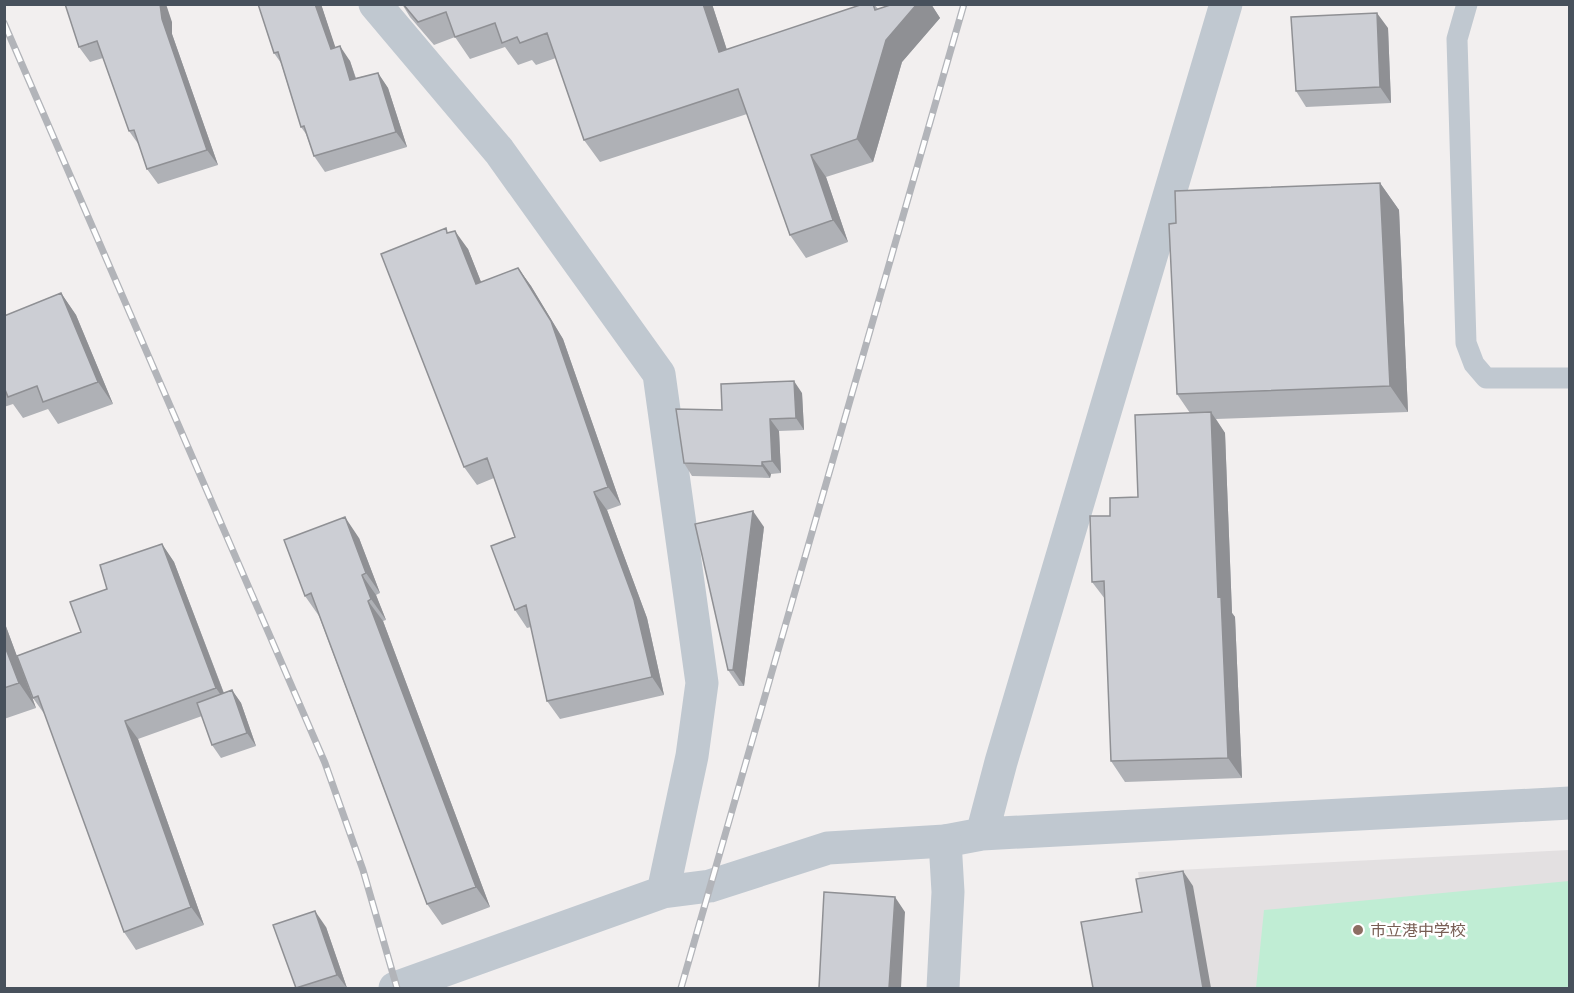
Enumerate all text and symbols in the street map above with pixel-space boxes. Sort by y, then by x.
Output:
place label: 市立港中学校 [1370,922,1466,939]
marker: 市立港中学校 [1351,923,1365,937]

